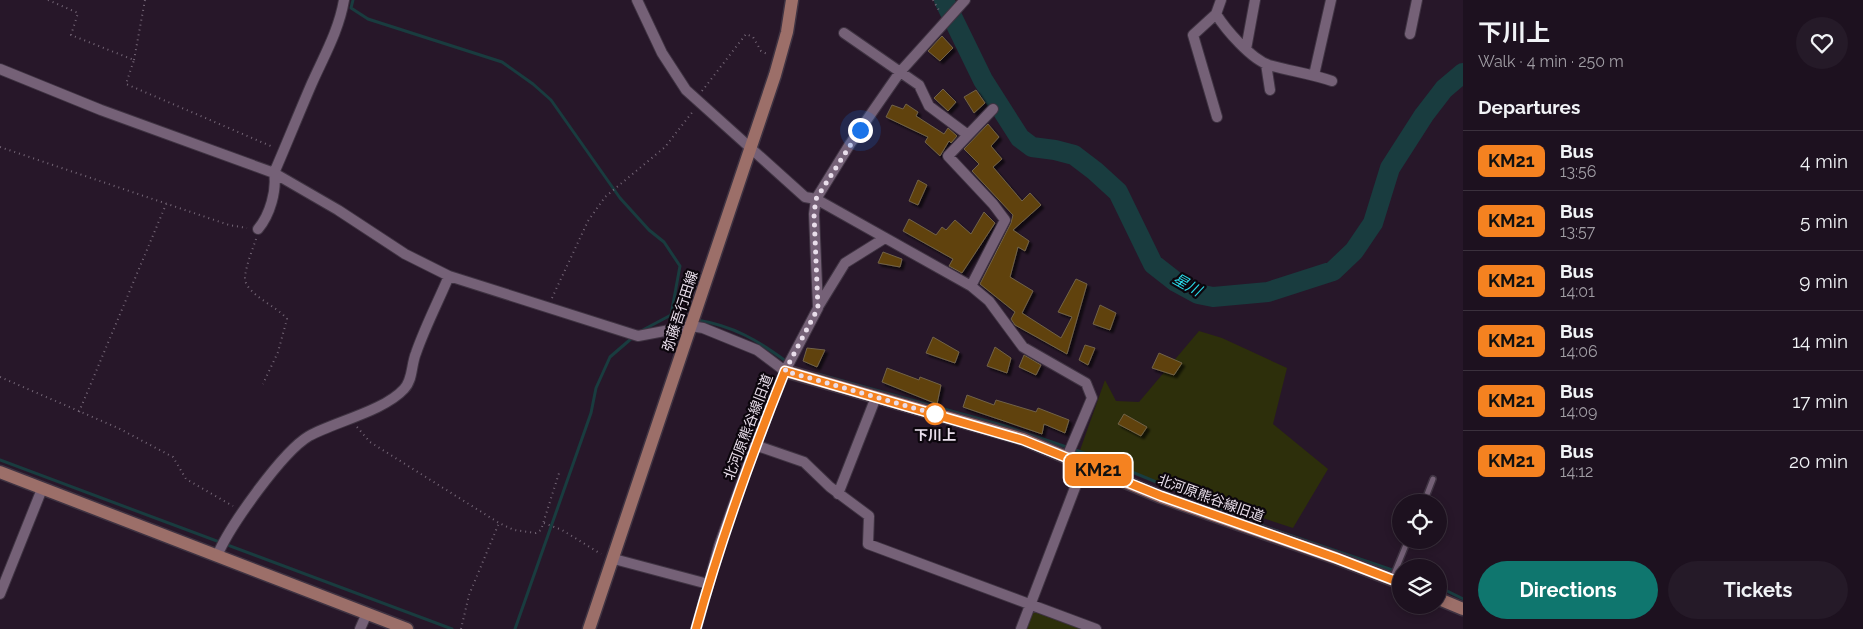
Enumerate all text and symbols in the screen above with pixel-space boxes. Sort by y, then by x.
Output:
button: heart [1796,17,1848,69]
text: 下川上 [1478,18,1550,47]
text: Walk · 4 min · 250 m [1478,52,1624,71]
text: Departures [1478,96,1580,118]
your location [848,118,873,143]
text: Bus [1560,140,1594,162]
text: KM21 [1488,150,1535,171]
text: 4 min [1800,150,1848,172]
text: 13:56 [1560,162,1596,181]
text: Bus [1560,200,1594,222]
text: KM21 [1488,210,1535,231]
text: 5 min [1800,210,1848,232]
text: 13:57 [1560,222,1595,241]
text: Bus [1560,260,1594,282]
street label: 弥藤吾行田線 [659,269,701,353]
water label: 星川 [1170,270,1206,301]
text: KM21 [1488,270,1535,291]
text: 9 min [1799,270,1848,292]
text: 14:01 [1560,282,1595,301]
text: Bus [1560,320,1594,342]
text: KM21 [1488,330,1535,351]
text: 14 min [1792,330,1848,352]
text: 14:06 [1560,342,1598,361]
street label: 北河原熊谷線旧道 [720,372,776,482]
text: Bus [1560,380,1594,402]
text: KM21 [1488,390,1535,411]
text: 17 min [1792,390,1848,412]
text: 14:09 [1560,402,1597,421]
marker: 下川上 [924,403,946,425]
place label: 下川上 [914,427,956,443]
text: Bus [1560,440,1594,462]
text: KM21 [1488,450,1535,471]
text: 20 min [1789,450,1848,472]
line badge: KM21 [1063,454,1133,486]
text: KM21 [1075,459,1121,480]
text: 14:12 [1560,462,1593,481]
street label: 北河原熊谷線旧道 [1156,471,1266,525]
map controls [1392,494,1447,614]
button: locate [1392,494,1447,549]
button: layers [1392,559,1447,614]
button: Directions [1478,561,1658,619]
button: Tickets [1668,561,1848,619]

